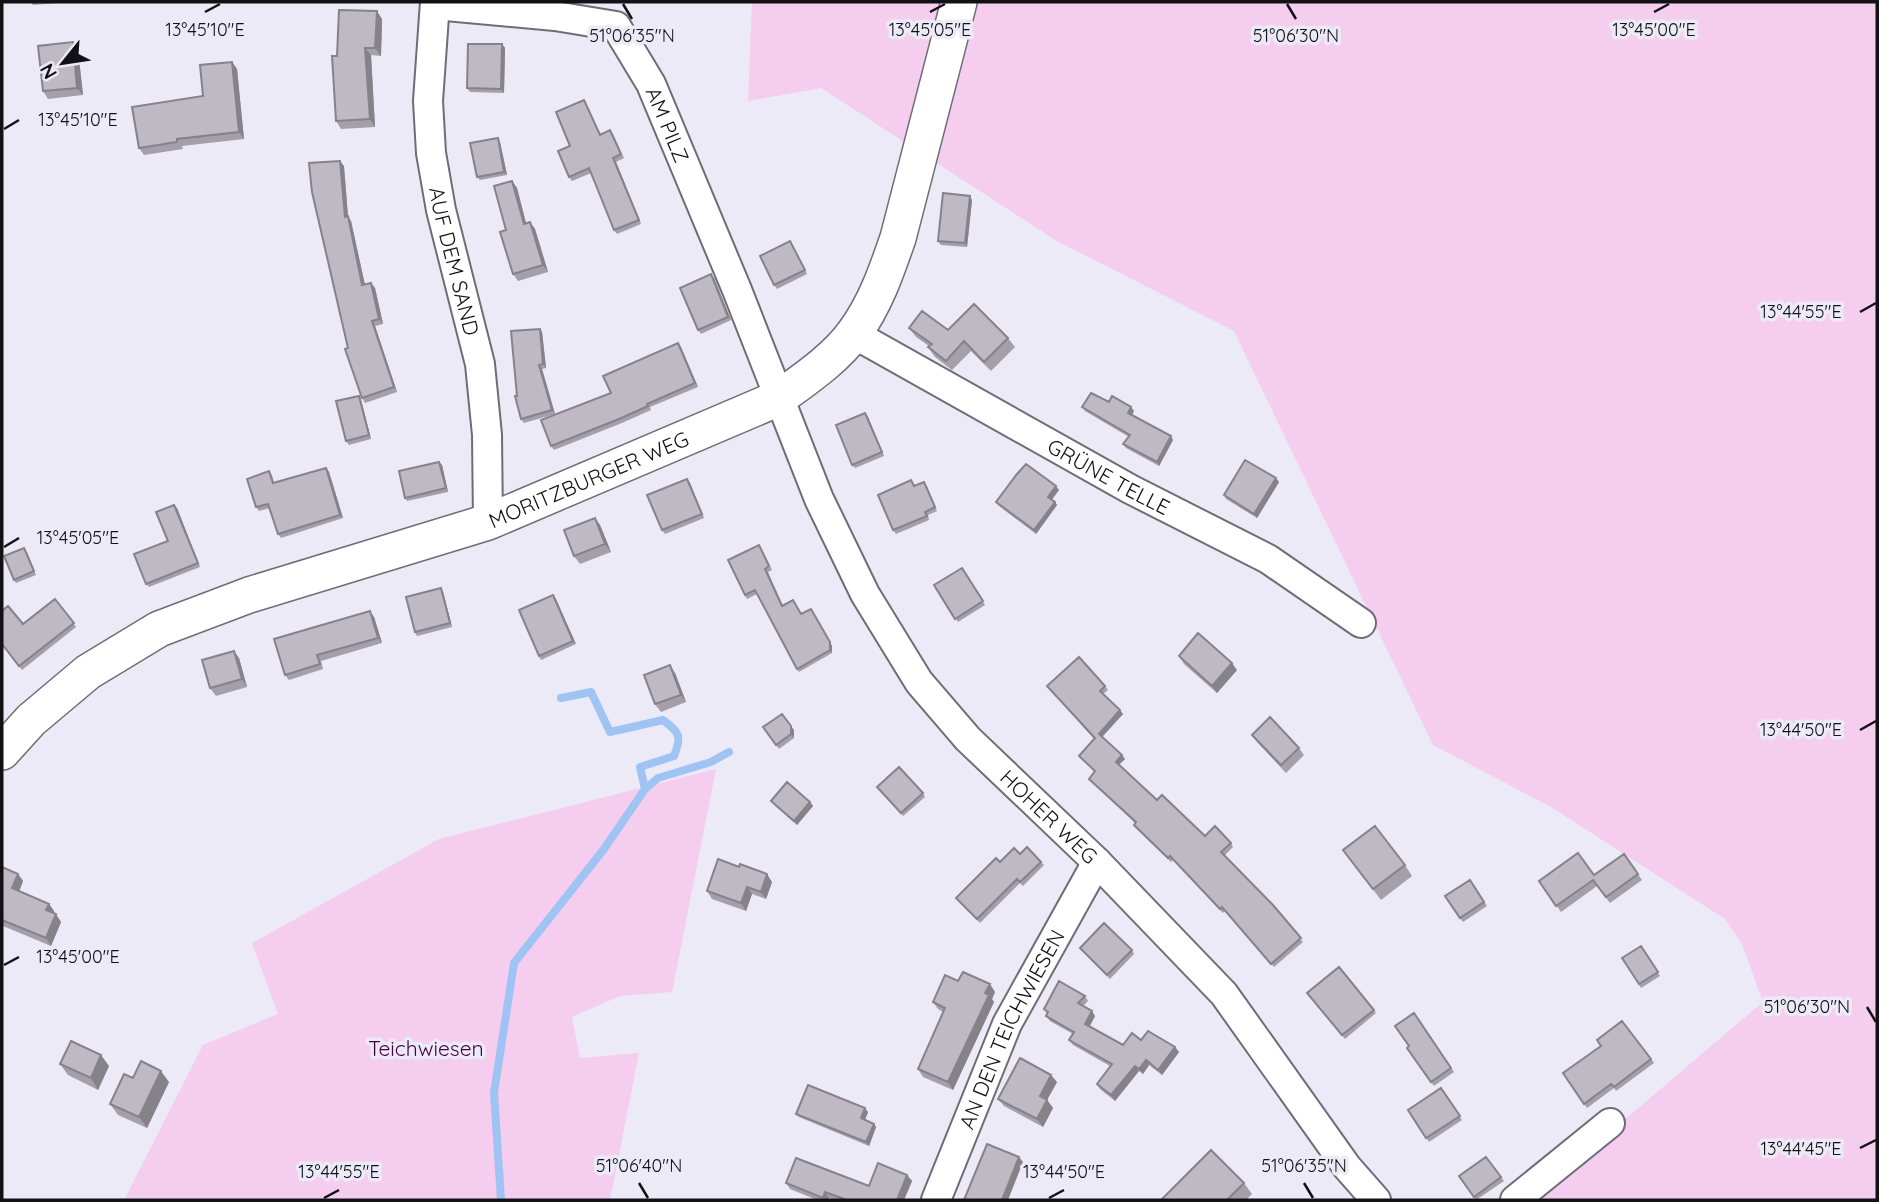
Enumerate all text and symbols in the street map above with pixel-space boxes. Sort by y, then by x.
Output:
text: 13°45'10"E [165,18,245,41]
text: 13°45'05"E [889,18,971,41]
text: 13°45'00"E [1612,18,1696,41]
text: 51°06'35"N [589,24,675,47]
text: 51°06'30"N [1253,24,1339,47]
north arrow [28,28,98,98]
text: N [34,59,62,84]
street label: AM PILZ [641,83,695,166]
text: 13°45'10"E [38,108,118,131]
street label: AUF DEM SAND [424,185,485,338]
text: 13°44'55"E [1760,300,1842,323]
street label: MORITZBURGER WEG [485,425,692,533]
street label: GRÜNE TELLE [1043,432,1174,520]
text: 13°45'05"E [37,526,119,549]
text: 13°44'50"E [1760,718,1842,741]
street label: HOHER WEG [995,764,1103,869]
street label: AN DEN TEICHWIESEN [953,925,1070,1133]
text: 13°45'00"E [36,945,120,968]
text: 51°06'30"N [1764,995,1850,1018]
park label: Teichwiesen [368,1035,484,1061]
text: 13°44'45"E [1760,1137,1842,1160]
text: 51°06'40"N [596,1154,682,1177]
text: 51°06'35"N [1261,1154,1347,1177]
text: 13°44'55"E [298,1160,380,1183]
text: 13°44'50"E [1023,1160,1105,1183]

